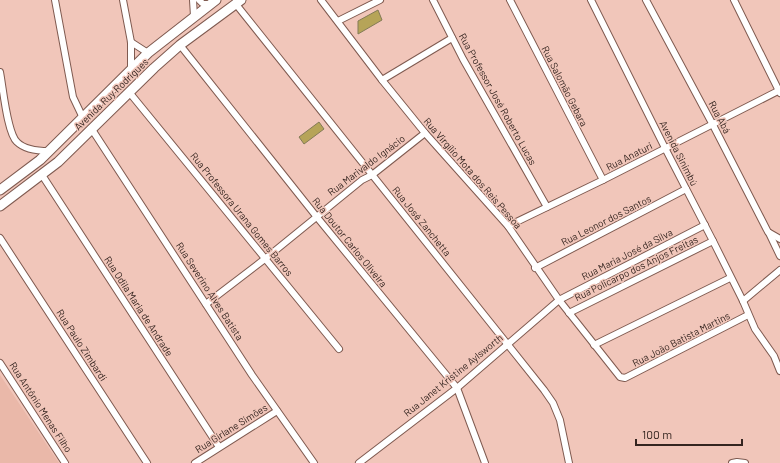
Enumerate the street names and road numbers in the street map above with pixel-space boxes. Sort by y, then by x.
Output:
street label: Rua Professor José Roberto Lucas [457,31,539,167]
street label: Rua Salomão Gebara [540,44,590,128]
street label: Avenida Ruy Rodrigues [71,55,151,132]
street label: Rua Abá [706,99,734,135]
street label: Rua Virgílio Mota dos Reis Pessoa [422,115,524,231]
street label: Avenida Sinimbú [657,118,701,188]
street label: Rua Marivaldo Ignácio [325,132,407,198]
street label: Rua Anaturi [604,139,654,173]
street label: Rua Professora Urana Gomes Barros [188,150,296,278]
street label: Rua José Zanchetta [390,184,454,258]
street label: Rua Leonor dos Santos [559,192,653,248]
street label: Rua Doutor Carlos Oliveira [310,195,390,289]
street label: Rua Maria José da Silva [579,226,675,282]
street label: Rua Policarpo dos Anjos Freitas [572,233,700,303]
street label: Rua Severino Alves Batista [174,240,246,342]
street label: Rua Odila Maria de Andrade [102,254,176,358]
street label: Rua Paulo Zimbardi [54,307,110,383]
street label: Rua João Batista Martins [630,309,732,369]
street label: Rua Janet Kristine Aylsworth [401,331,505,419]
street label: Rua Antônio Menas Filho [7,360,75,454]
street label: Rua Girlane Simões [193,401,270,455]

